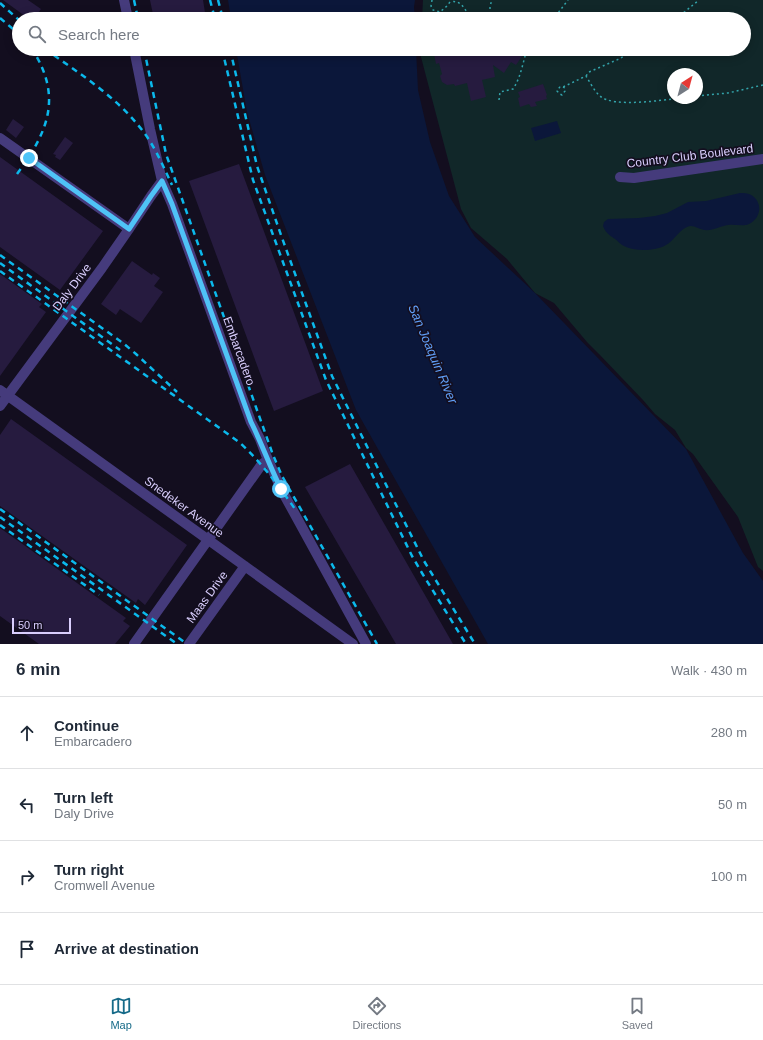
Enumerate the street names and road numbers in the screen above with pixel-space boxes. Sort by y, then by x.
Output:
street label: Country Club Boulevard [626,141,754,171]
street label: Daly Drive [50,260,94,313]
street label: Embarcadero [220,315,258,388]
street label: Snedeker Avenue [142,474,227,541]
street label: Maas Drive [184,568,231,626]

